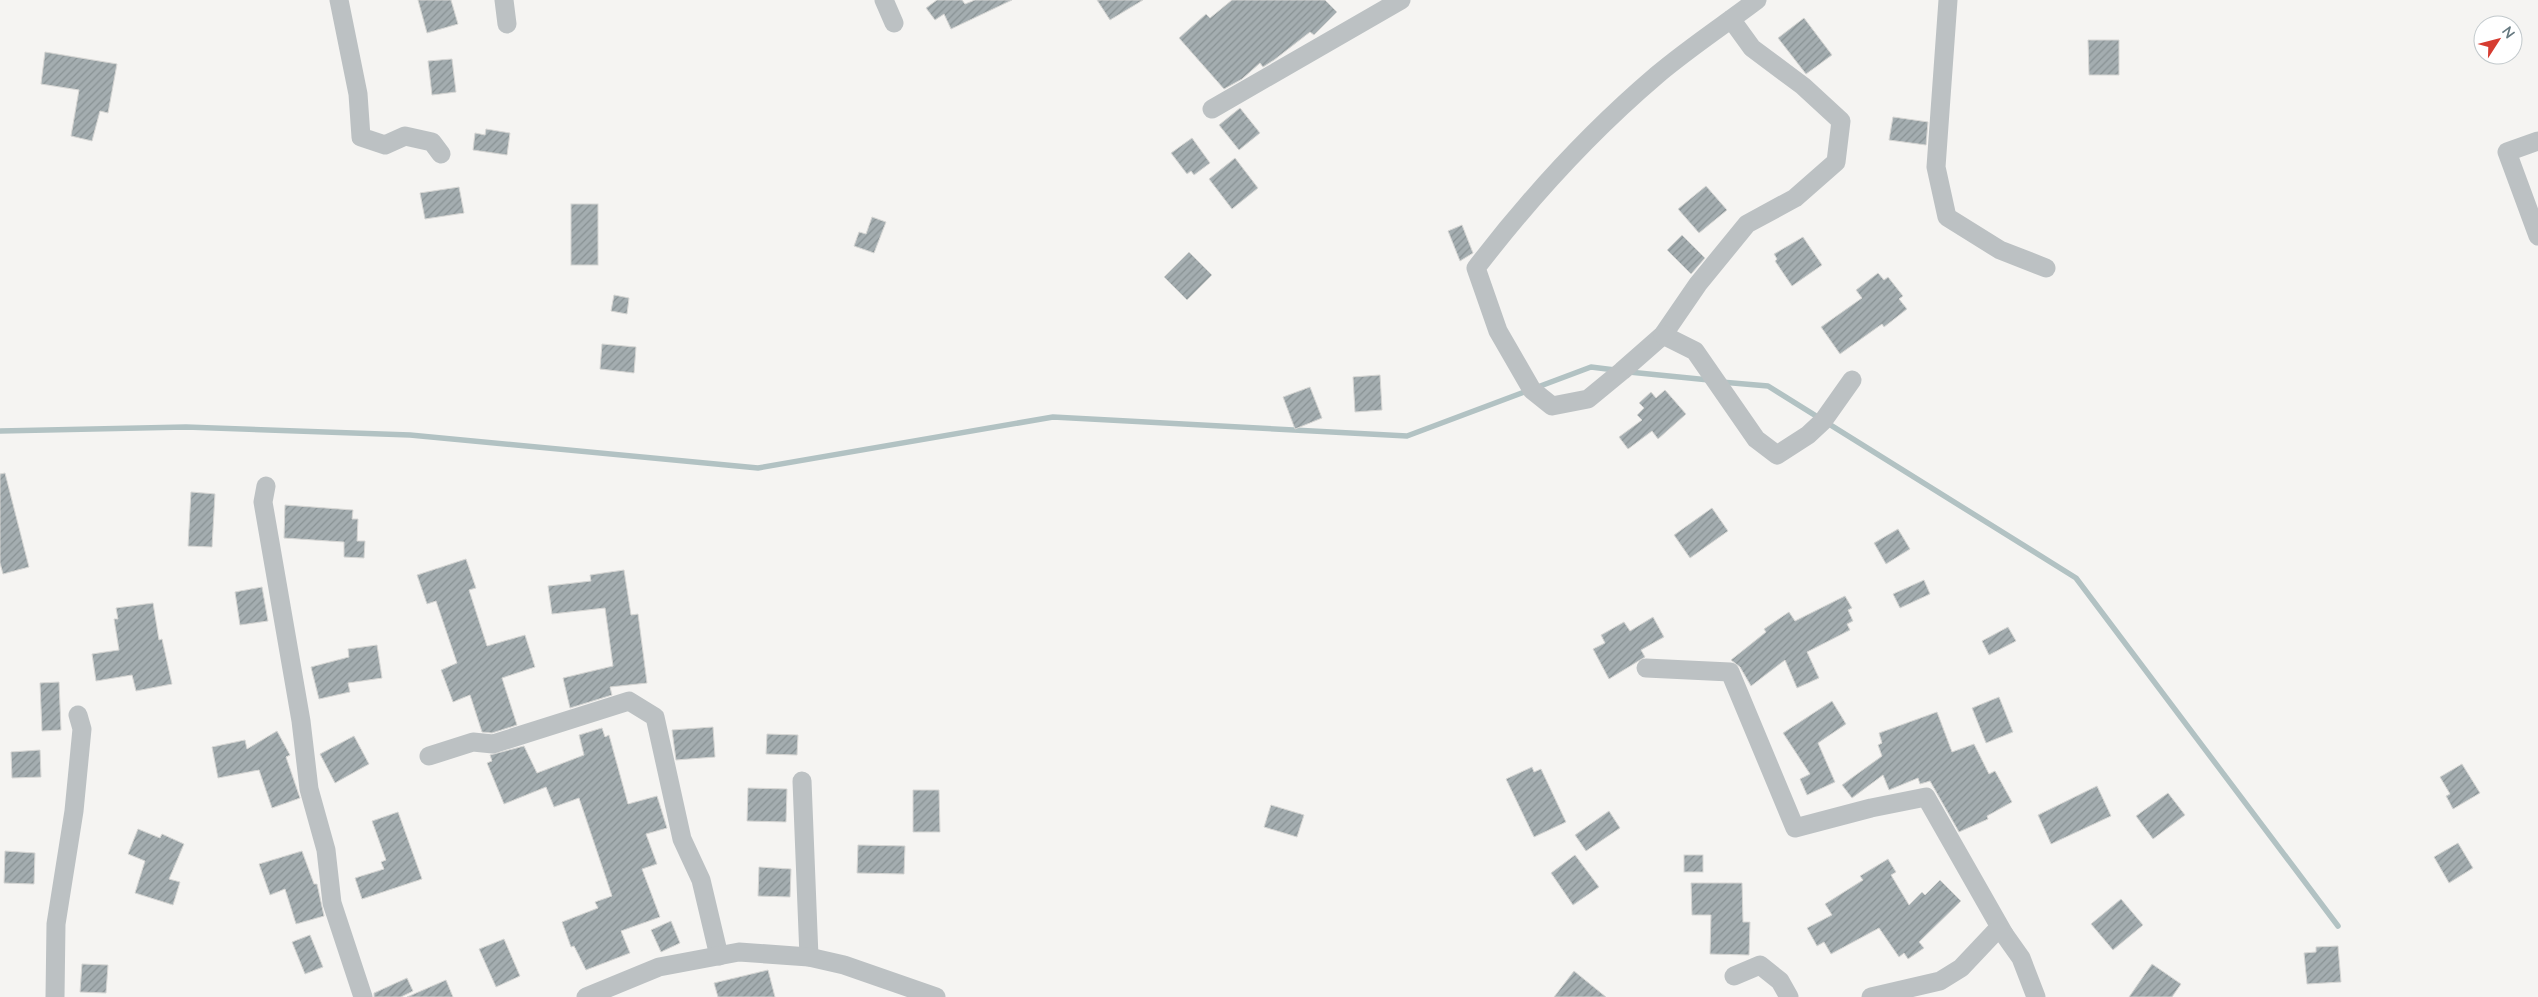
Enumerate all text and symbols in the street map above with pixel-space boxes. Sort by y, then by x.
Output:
north arrow [2473,15,2523,65]
text: N [2499,23,2519,41]

